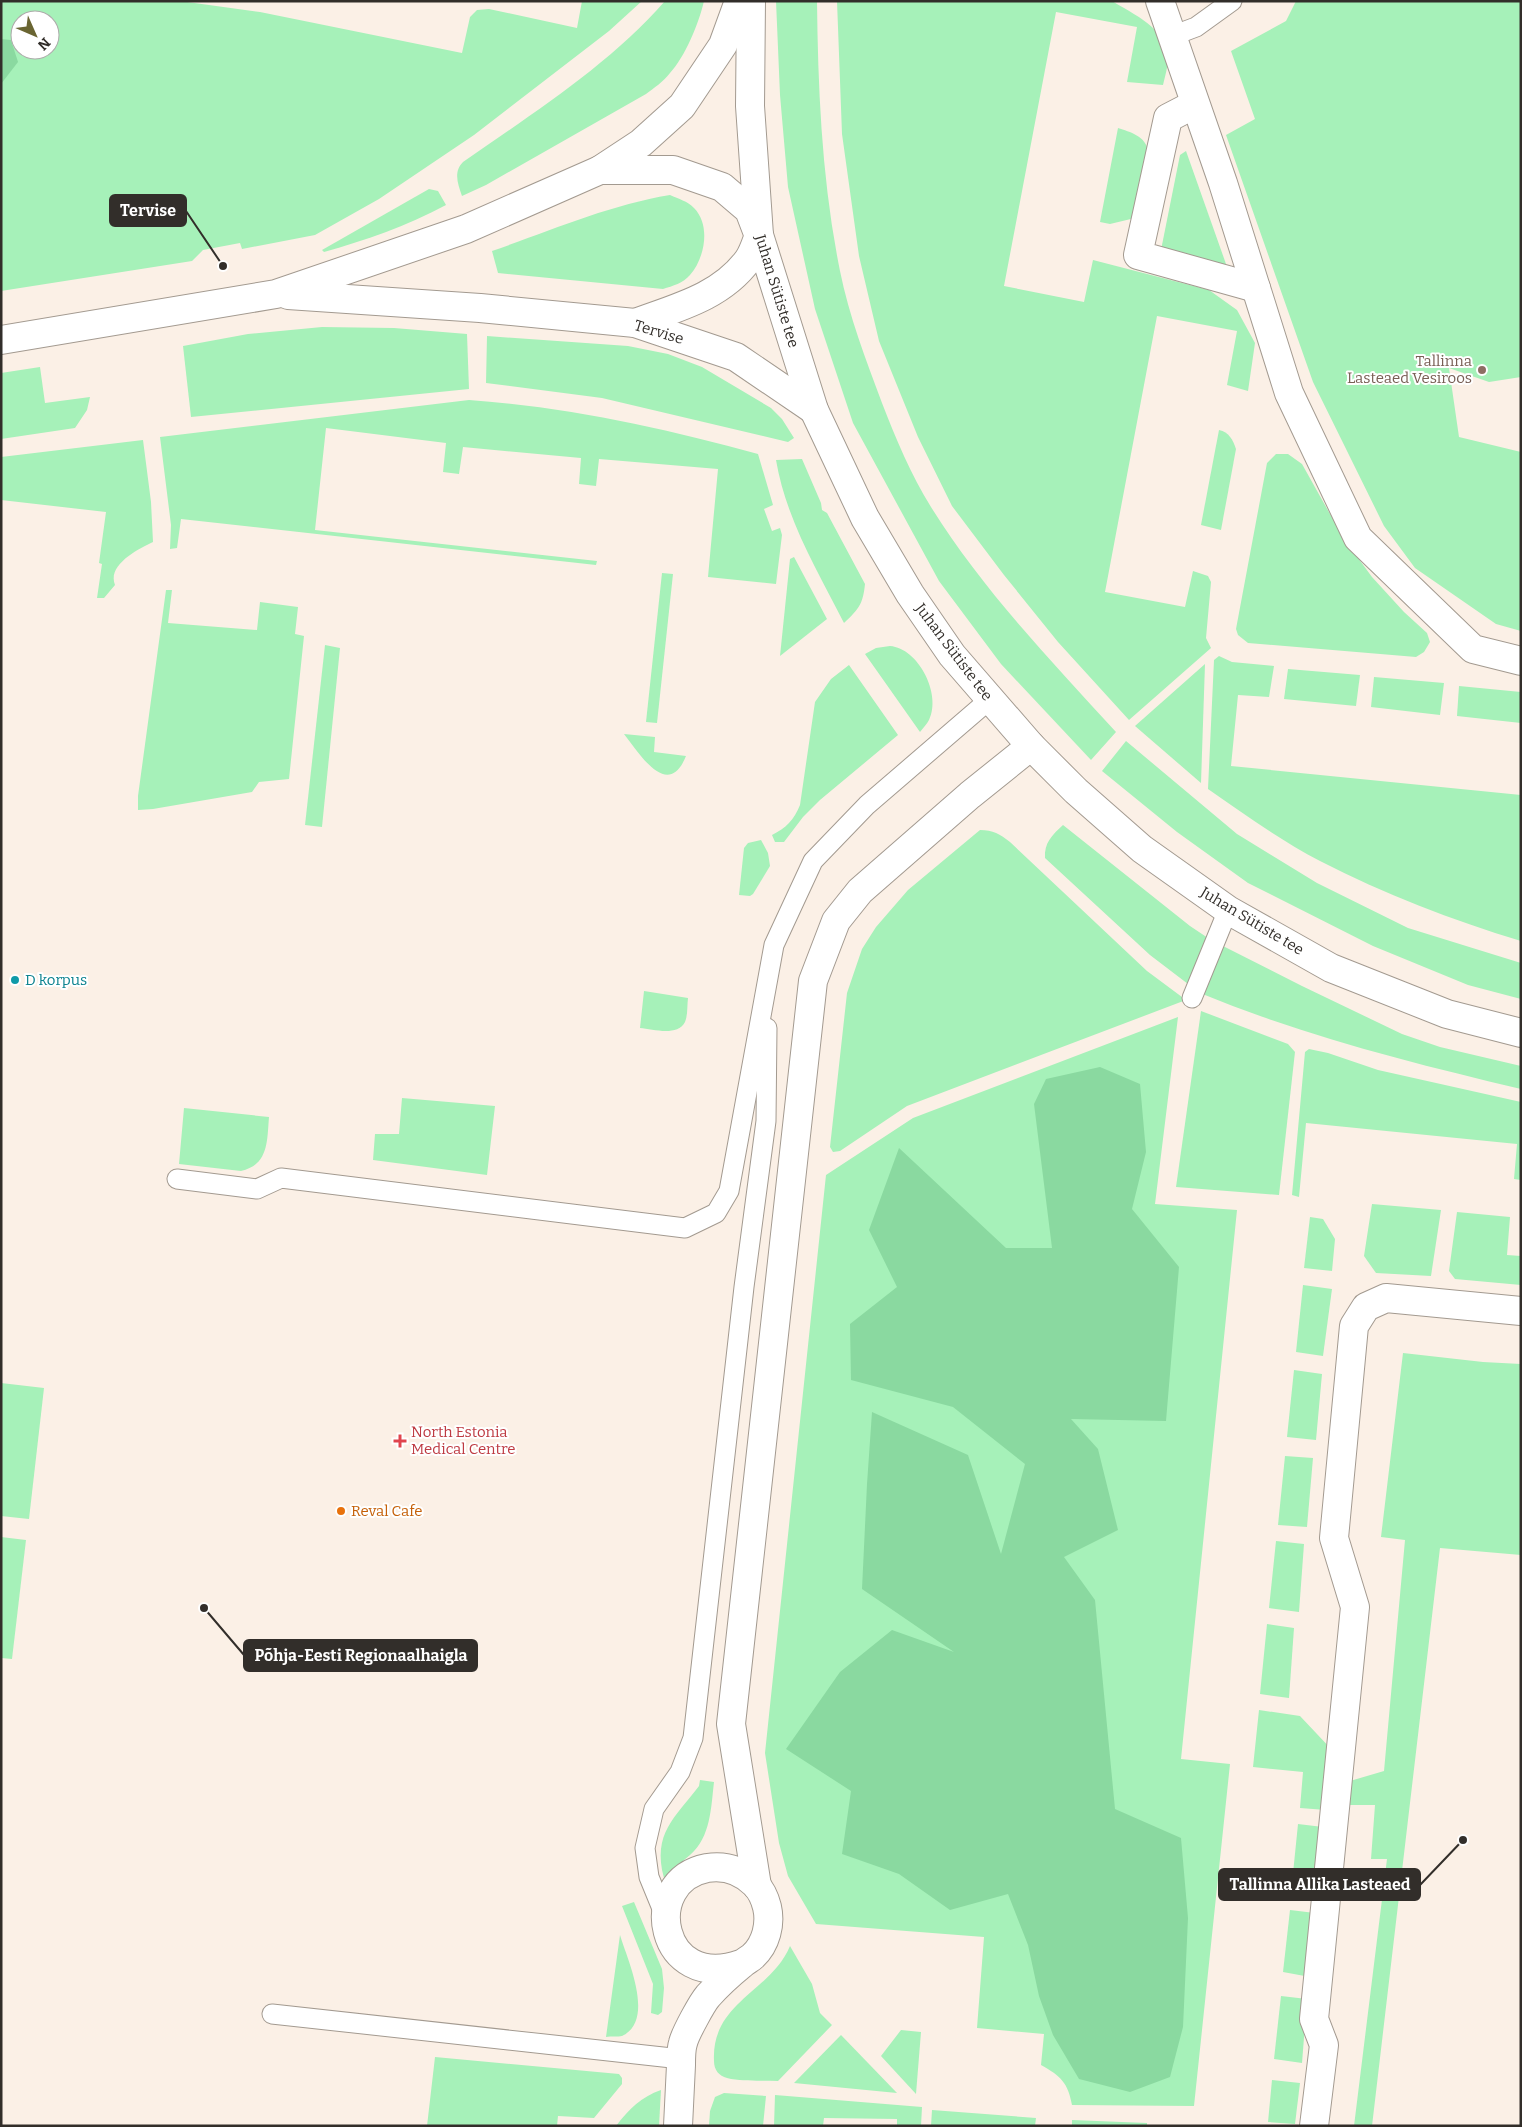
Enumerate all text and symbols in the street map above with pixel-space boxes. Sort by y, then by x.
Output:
north arrow [10,10,60,60]
text: N [34,34,54,54]
callout: Tervise [110,195,186,226]
text: Tervise [120,201,176,220]
street label: Juhan Sütiste tee [751,231,803,350]
street label: Tervise [632,316,686,348]
place label: Tallinna Lasteaed Vesiroos [1347,352,1472,387]
marker: Tallinna Lasteaed Vesiroos [1476,364,1488,376]
street label: Juhan Sütiste tee [911,599,996,704]
street label: Juhan Sütiste tee [1196,883,1307,959]
place label: D korpus [25,971,87,989]
marker: D korpus [9,974,21,986]
place label: North Estonia Medical Centre [411,1423,516,1458]
marker: North Estonia Medical Centre [393,1434,407,1448]
place label: Reval Cafe [351,1502,422,1520]
marker: Reval Cafe [335,1505,347,1517]
callout: Põhja-Eesti Regionaalhaigla [244,1640,477,1671]
text: Põhja-Eesti Regionaalhaigla [254,1646,468,1665]
callout: Tallinna Allika Lasteaed [1219,1869,1420,1900]
text: Tallinna Allika Lasteaed [1230,1875,1411,1894]

